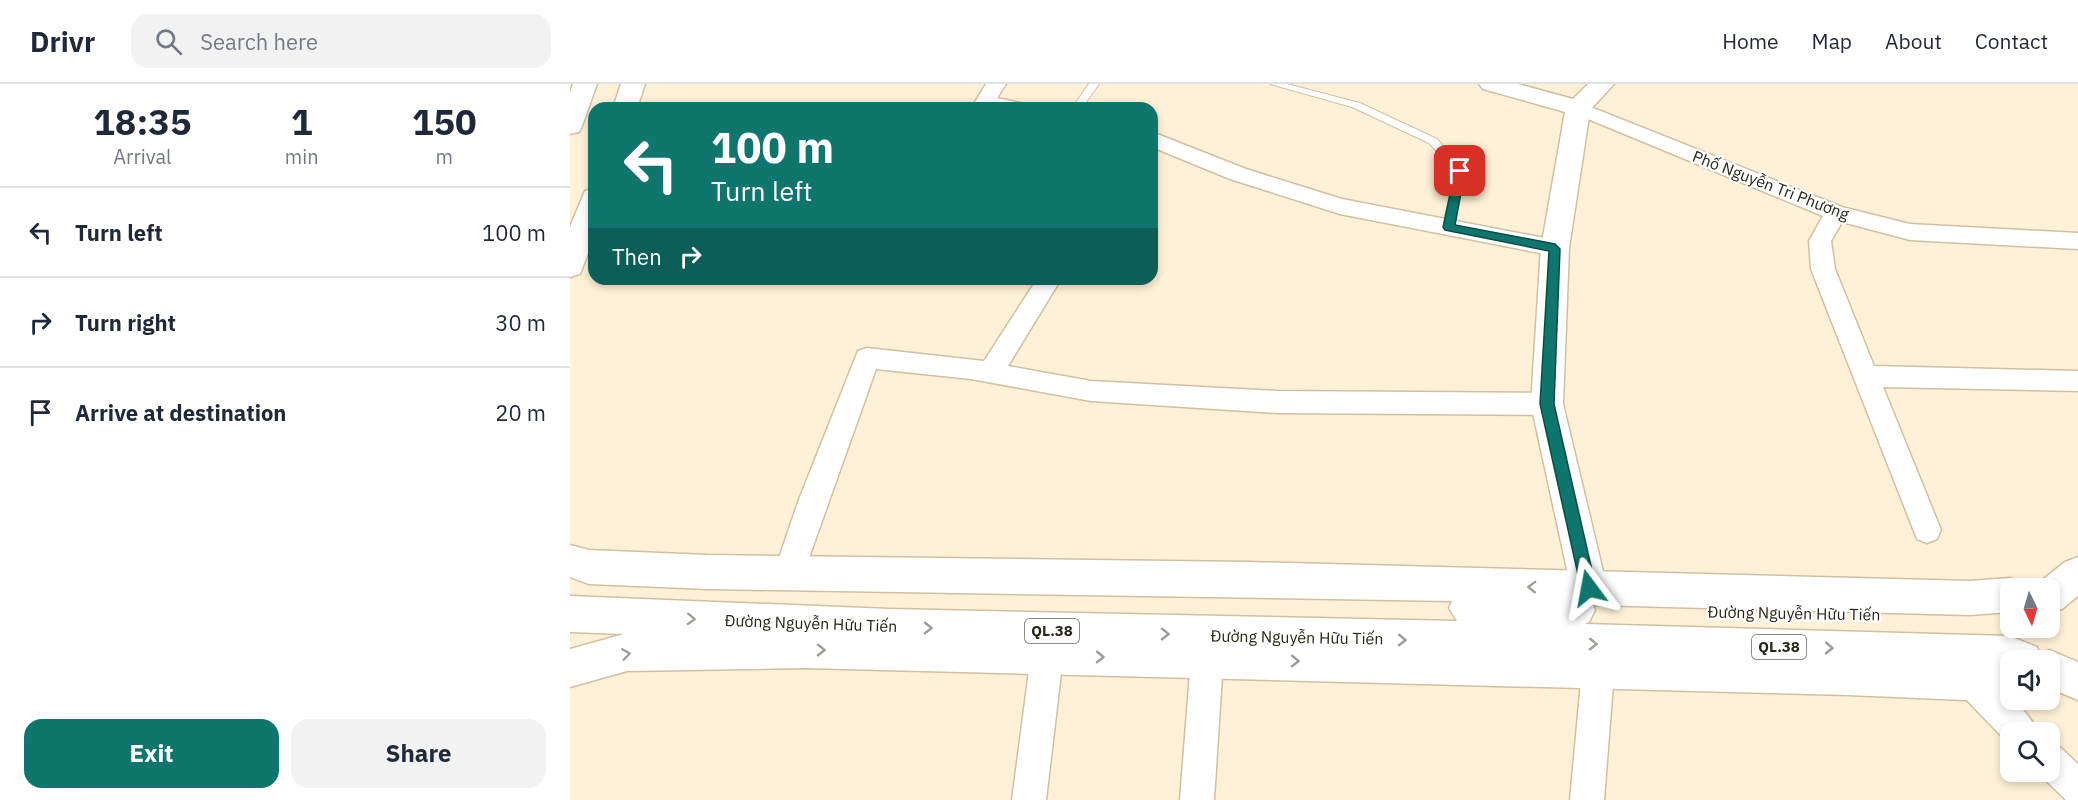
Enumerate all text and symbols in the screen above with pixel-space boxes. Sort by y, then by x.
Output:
search box [131,14,551,68]
text: Drivr [30,23,95,60]
icon: search [152,25,185,58]
text: Search here [200,27,318,56]
text: Home [1722,27,1779,55]
text: Map [1812,27,1852,55]
text: About [1885,27,1942,55]
text: Contact [1975,27,2048,55]
text: 18:35 [93,98,192,145]
text: 1 [291,98,313,145]
text: 150 [412,98,477,145]
text: 100 m [711,120,834,175]
icon: left [612,126,690,204]
text: Arrival [113,143,172,170]
text: min [285,143,319,170]
text: m [436,143,453,170]
pin [1434,145,1485,196]
street label: Phố Nguyễn Tri Phương [1690,146,1853,224]
icon: arrive [1443,154,1476,187]
text: Turn left [711,173,812,208]
icon: left [24,216,57,249]
text: Turn left [75,218,163,247]
text: 100 m [482,218,546,247]
icon: right [674,240,707,273]
text: Then [612,242,662,271]
icon: right [24,306,57,339]
text: Turn right [75,308,176,337]
text: 30 m [495,308,546,337]
icon: arrive [24,396,57,429]
text: Arrive at destination [75,398,286,427]
text: 20 m [495,398,546,427]
position arrow [1557,556,1621,620]
north arrow [2000,578,2060,638]
map controls [2000,578,2060,782]
one-way arrow [1527,580,1536,593]
street label: Đường Nguyễn Hữu Tiến [1707,601,1881,625]
street label: Đường Nguyễn Hữu Tiến [724,610,898,636]
one-way arrow [687,612,696,625]
road number: QL.38 [1025,619,1079,643]
one-way arrow [924,621,933,634]
street label: Đường Nguyễn Hữu Tiến [1210,625,1384,649]
one-way arrow [1161,627,1170,640]
one-way arrow [1398,633,1407,646]
road number: QL.38 [1752,635,1806,659]
one-way arrow [1588,638,1597,650]
one-way arrow [1825,642,1834,654]
one-way arrow [817,643,826,656]
one-way arrow [622,648,631,660]
button: sound [2000,650,2060,710]
one-way arrow [1096,651,1105,663]
one-way arrow [1291,655,1300,668]
button: Exit [24,719,279,788]
button: Share [291,719,546,788]
button: search [2000,722,2060,782]

